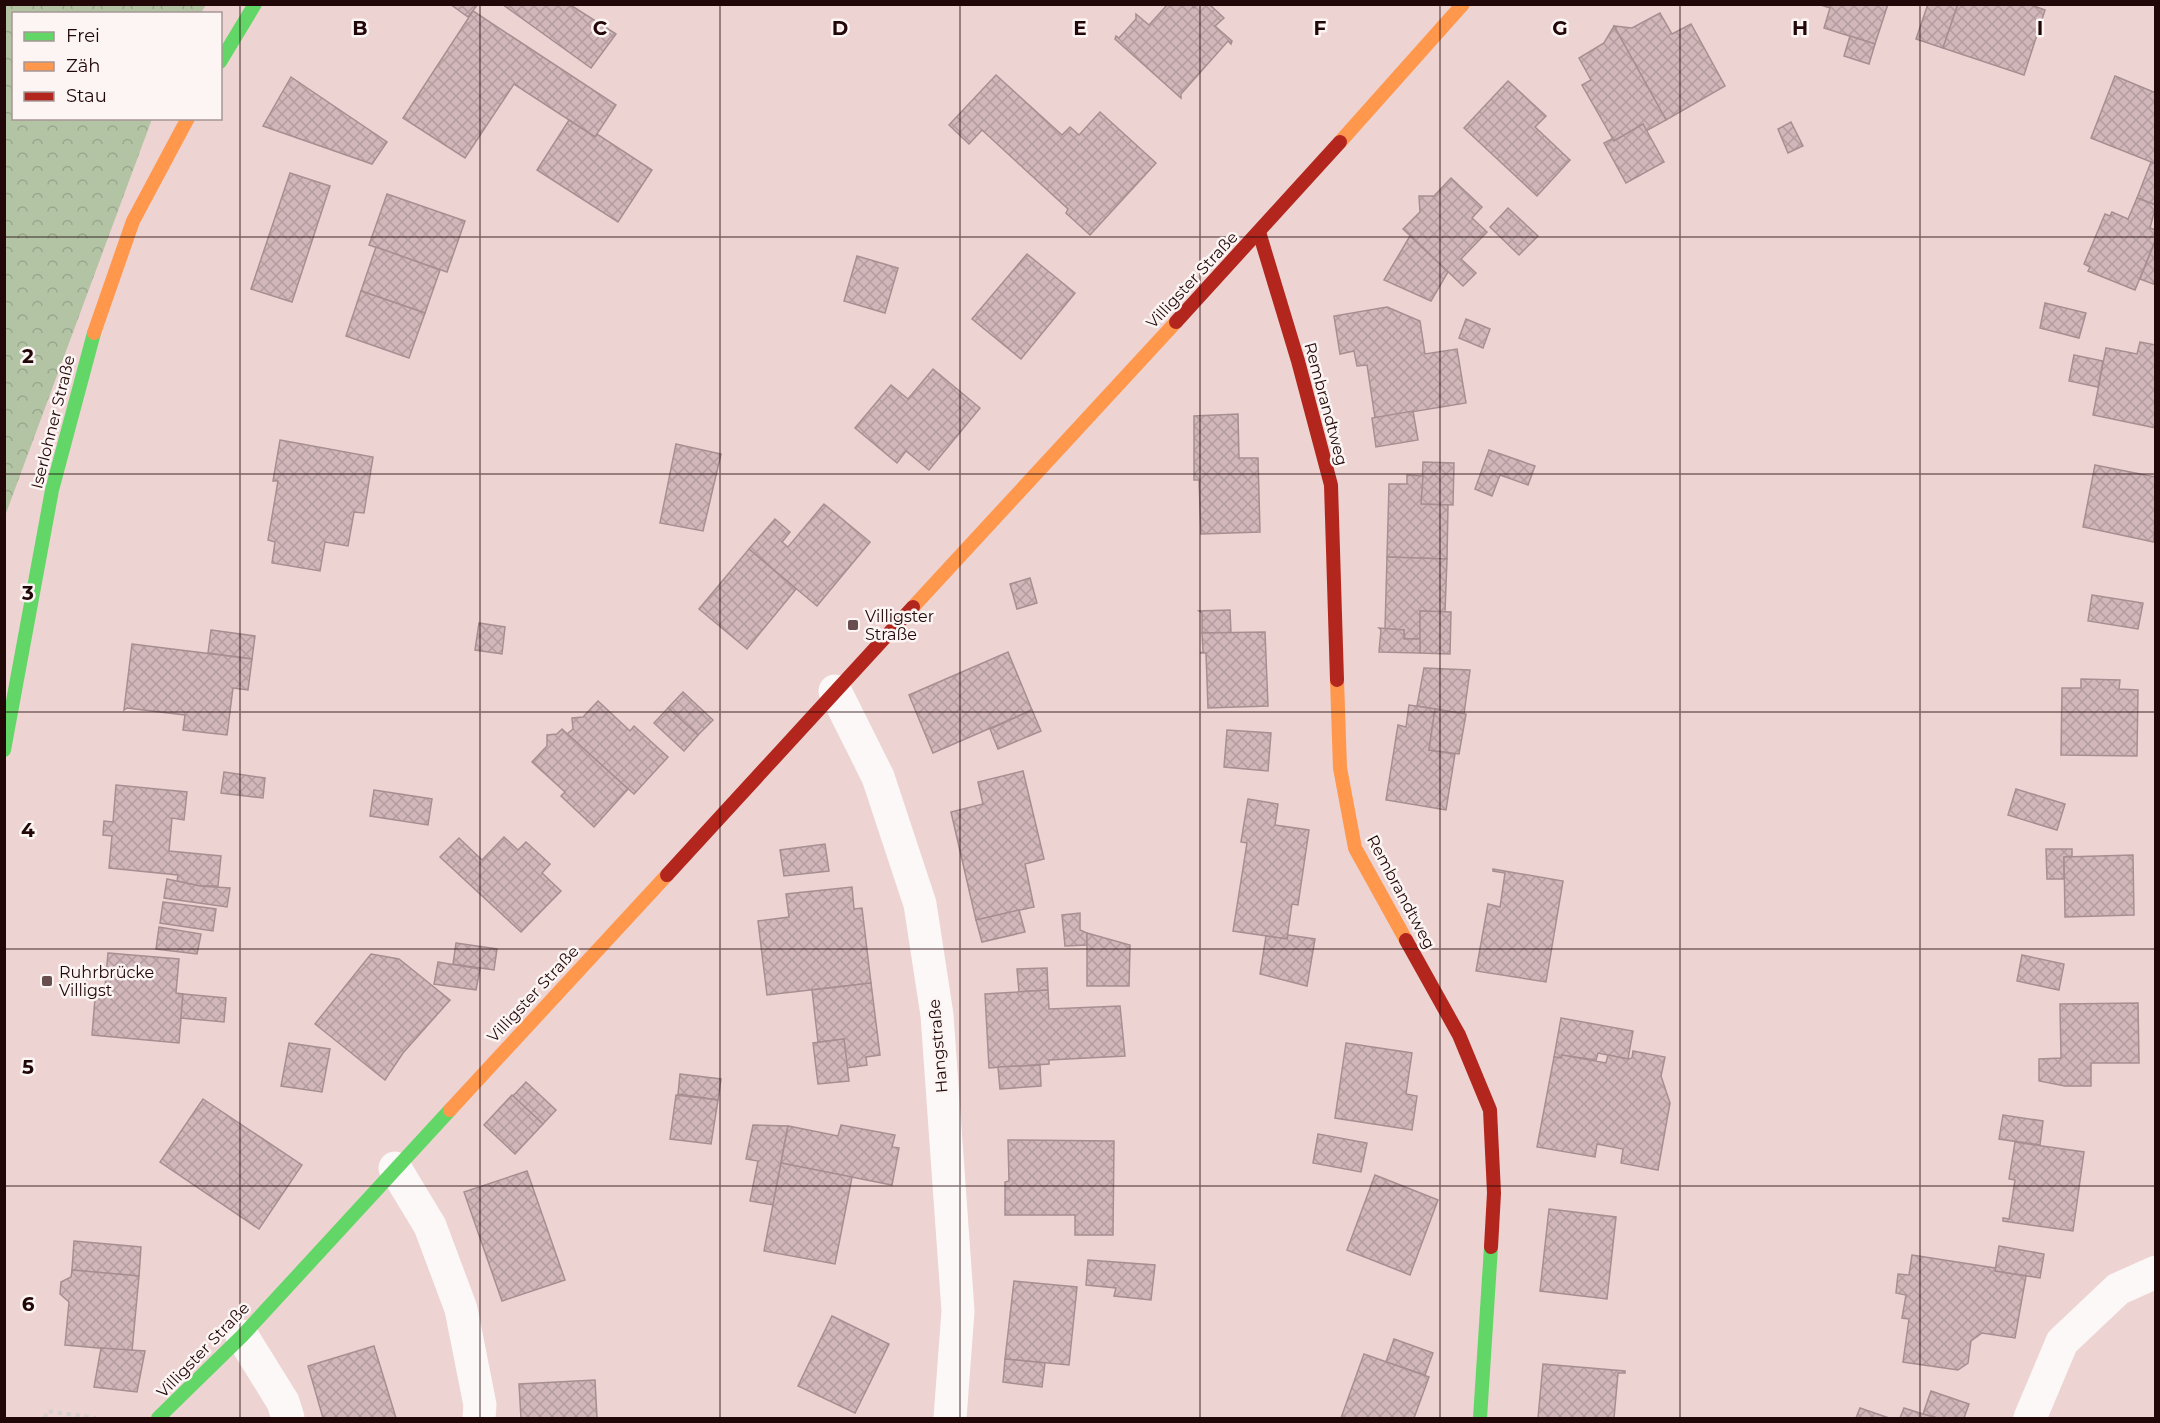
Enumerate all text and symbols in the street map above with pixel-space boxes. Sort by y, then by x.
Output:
legend [12,12,222,120]
text: B [352,16,368,40]
text: C [593,16,608,40]
text: D [832,16,848,40]
text: E [1073,16,1087,40]
text: F [1314,16,1327,40]
text: G [1552,16,1568,40]
text: H [1792,16,1808,40]
text: I [2037,16,2043,40]
text: Frei [66,25,100,47]
text: Zäh [66,55,101,77]
text: Stau [66,85,107,107]
street label: Villigster Straße [1142,228,1242,332]
street label: Rembrandtweg [1300,340,1352,468]
text: 2 [22,344,34,368]
street label: Iserlohner Straße [27,353,79,491]
text: 3 [21,581,34,605]
place label: Villigster Straße [865,607,934,644]
marker: Villigster Straße [846,618,860,632]
text: 4 [21,818,35,842]
street label: Rembrandtweg [1363,832,1439,952]
street label: Villigster Straße [483,942,583,1046]
place label: Ruhrbrücke Villigst [59,963,154,1000]
marker: Ruhrbrücke Villigst [40,974,54,988]
street label: Hangstraße [924,998,952,1094]
text: 5 [22,1055,34,1079]
text: 6 [22,1292,35,1316]
street label: Villigster Straße [153,1298,253,1402]

